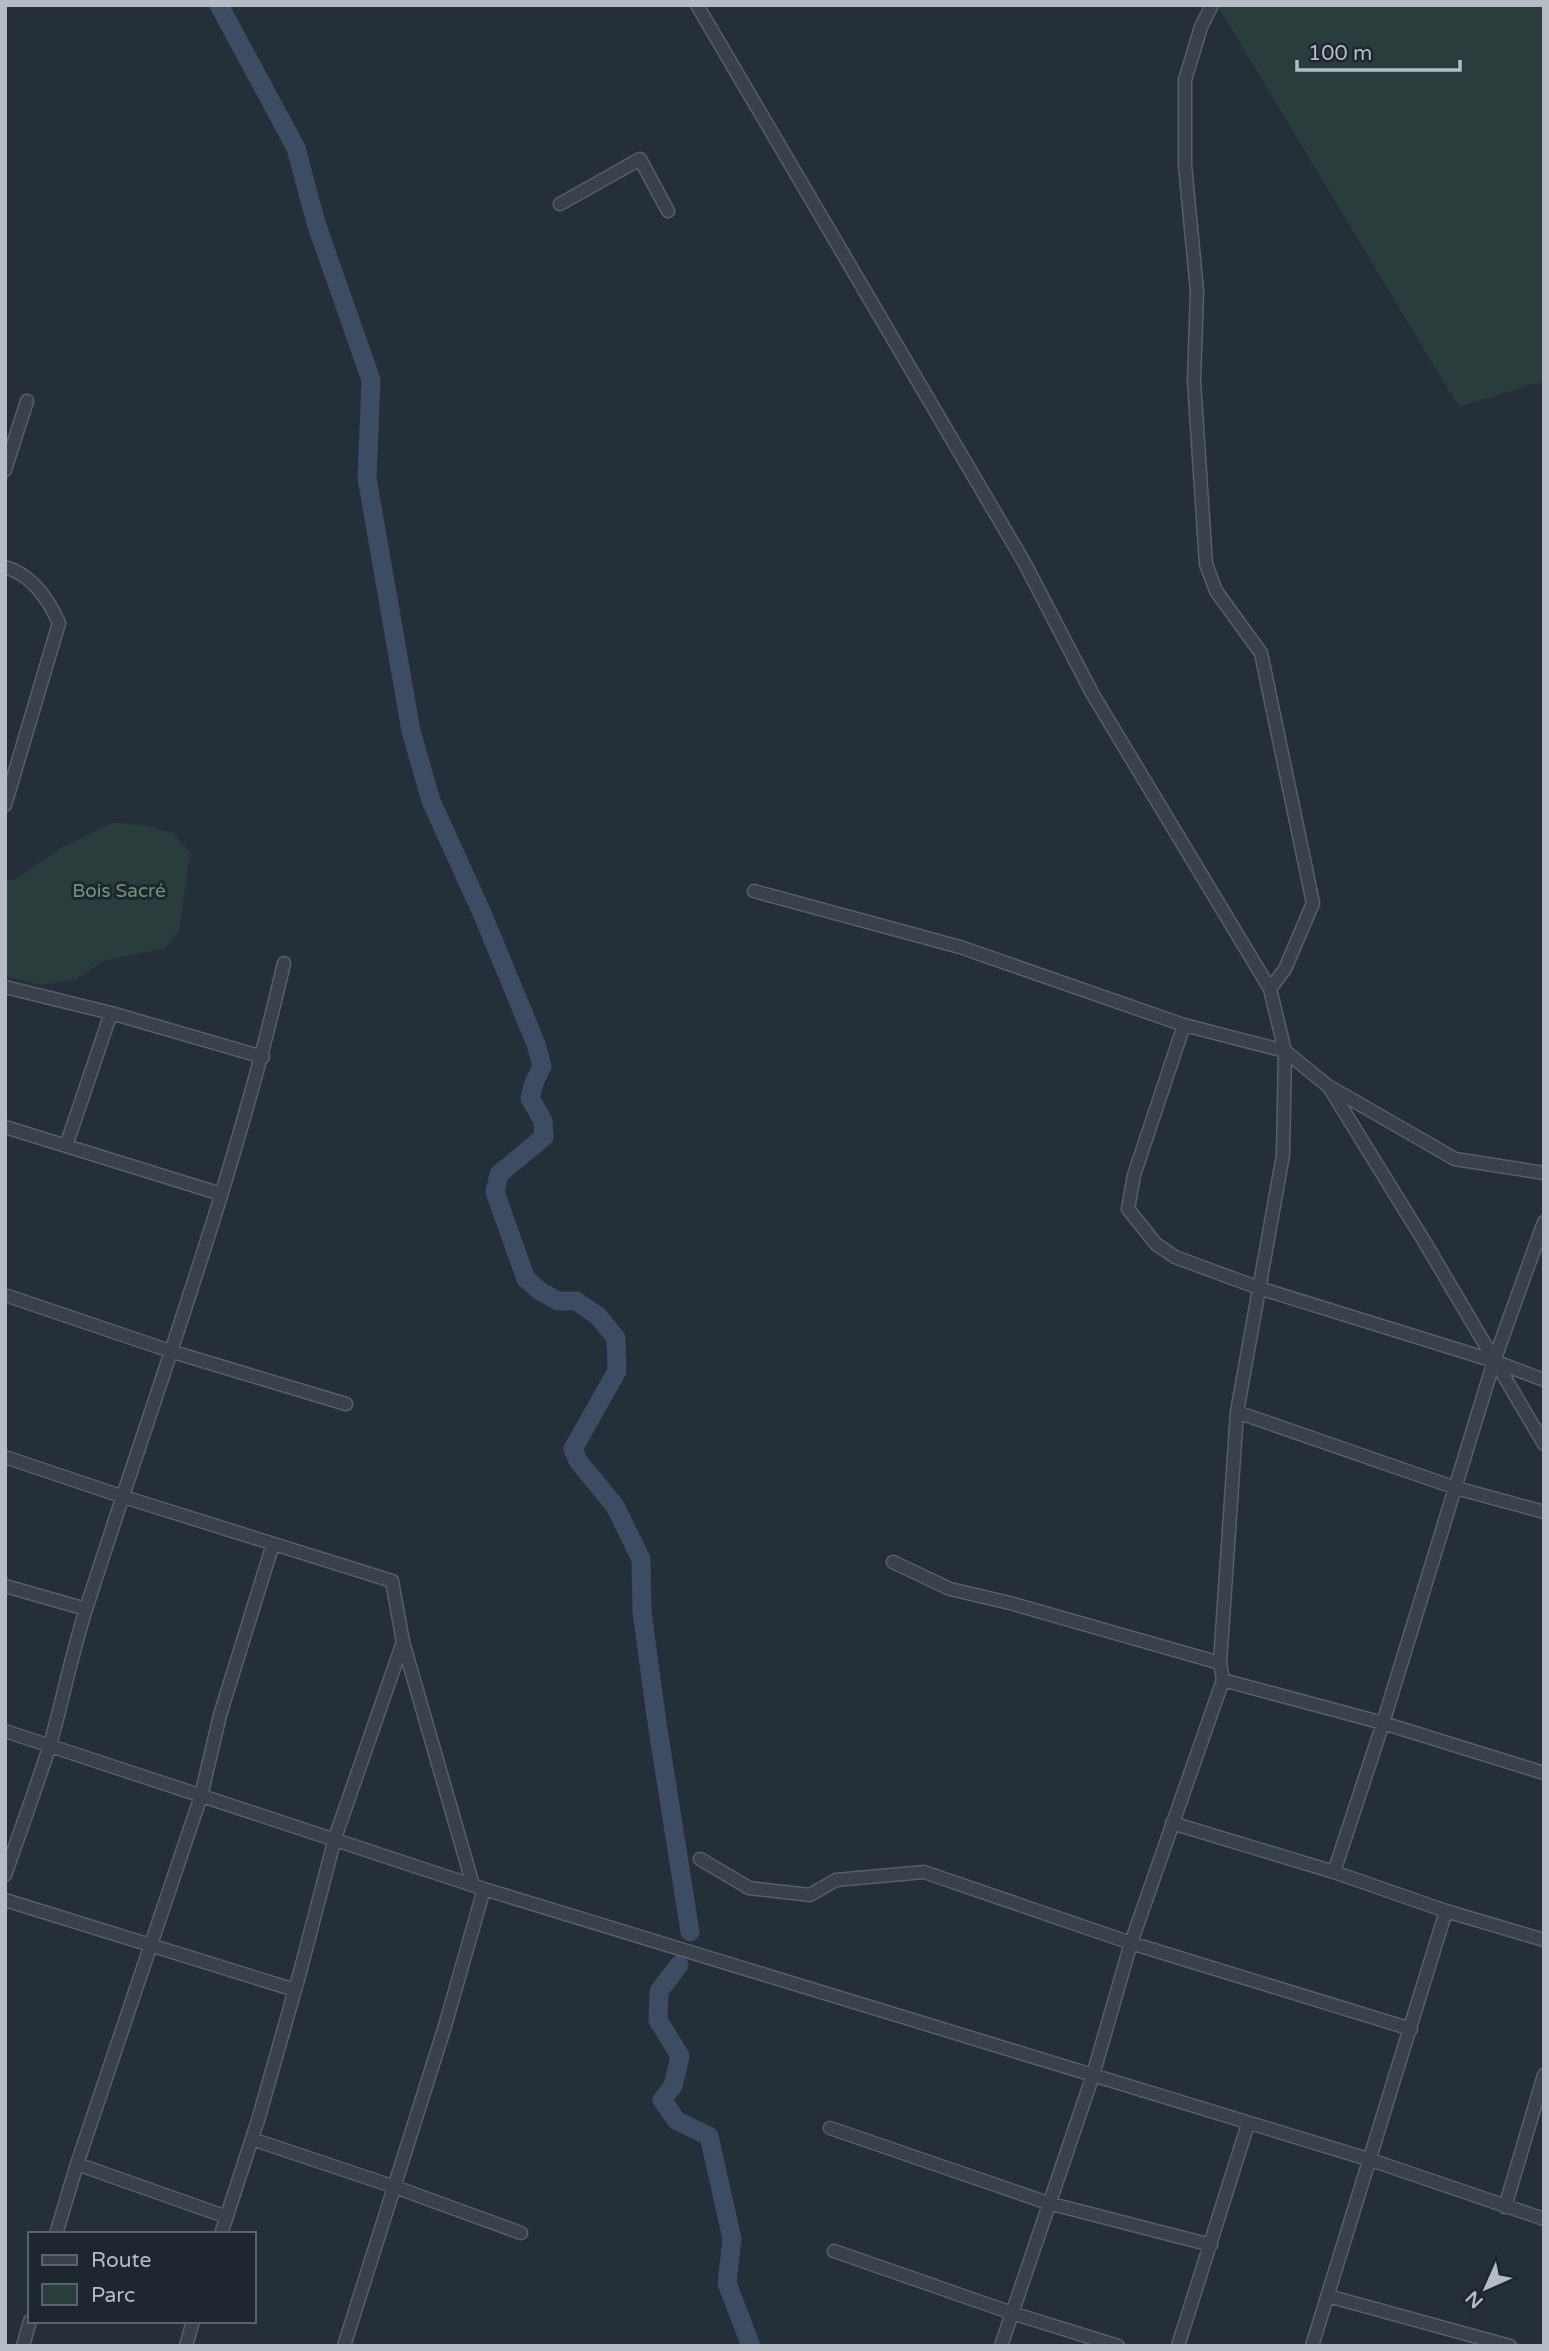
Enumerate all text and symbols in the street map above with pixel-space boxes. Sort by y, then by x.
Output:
scale bar [1297,28,1460,72]
text: 100 m [1308,41,1372,66]
park label: Bois Sacré [72,880,166,902]
legend [28,2232,256,2323]
text: Route [91,2248,151,2273]
north arrow [1451,2253,1521,2323]
text: Parc [91,2283,135,2308]
text: N [1462,2286,1488,2312]

